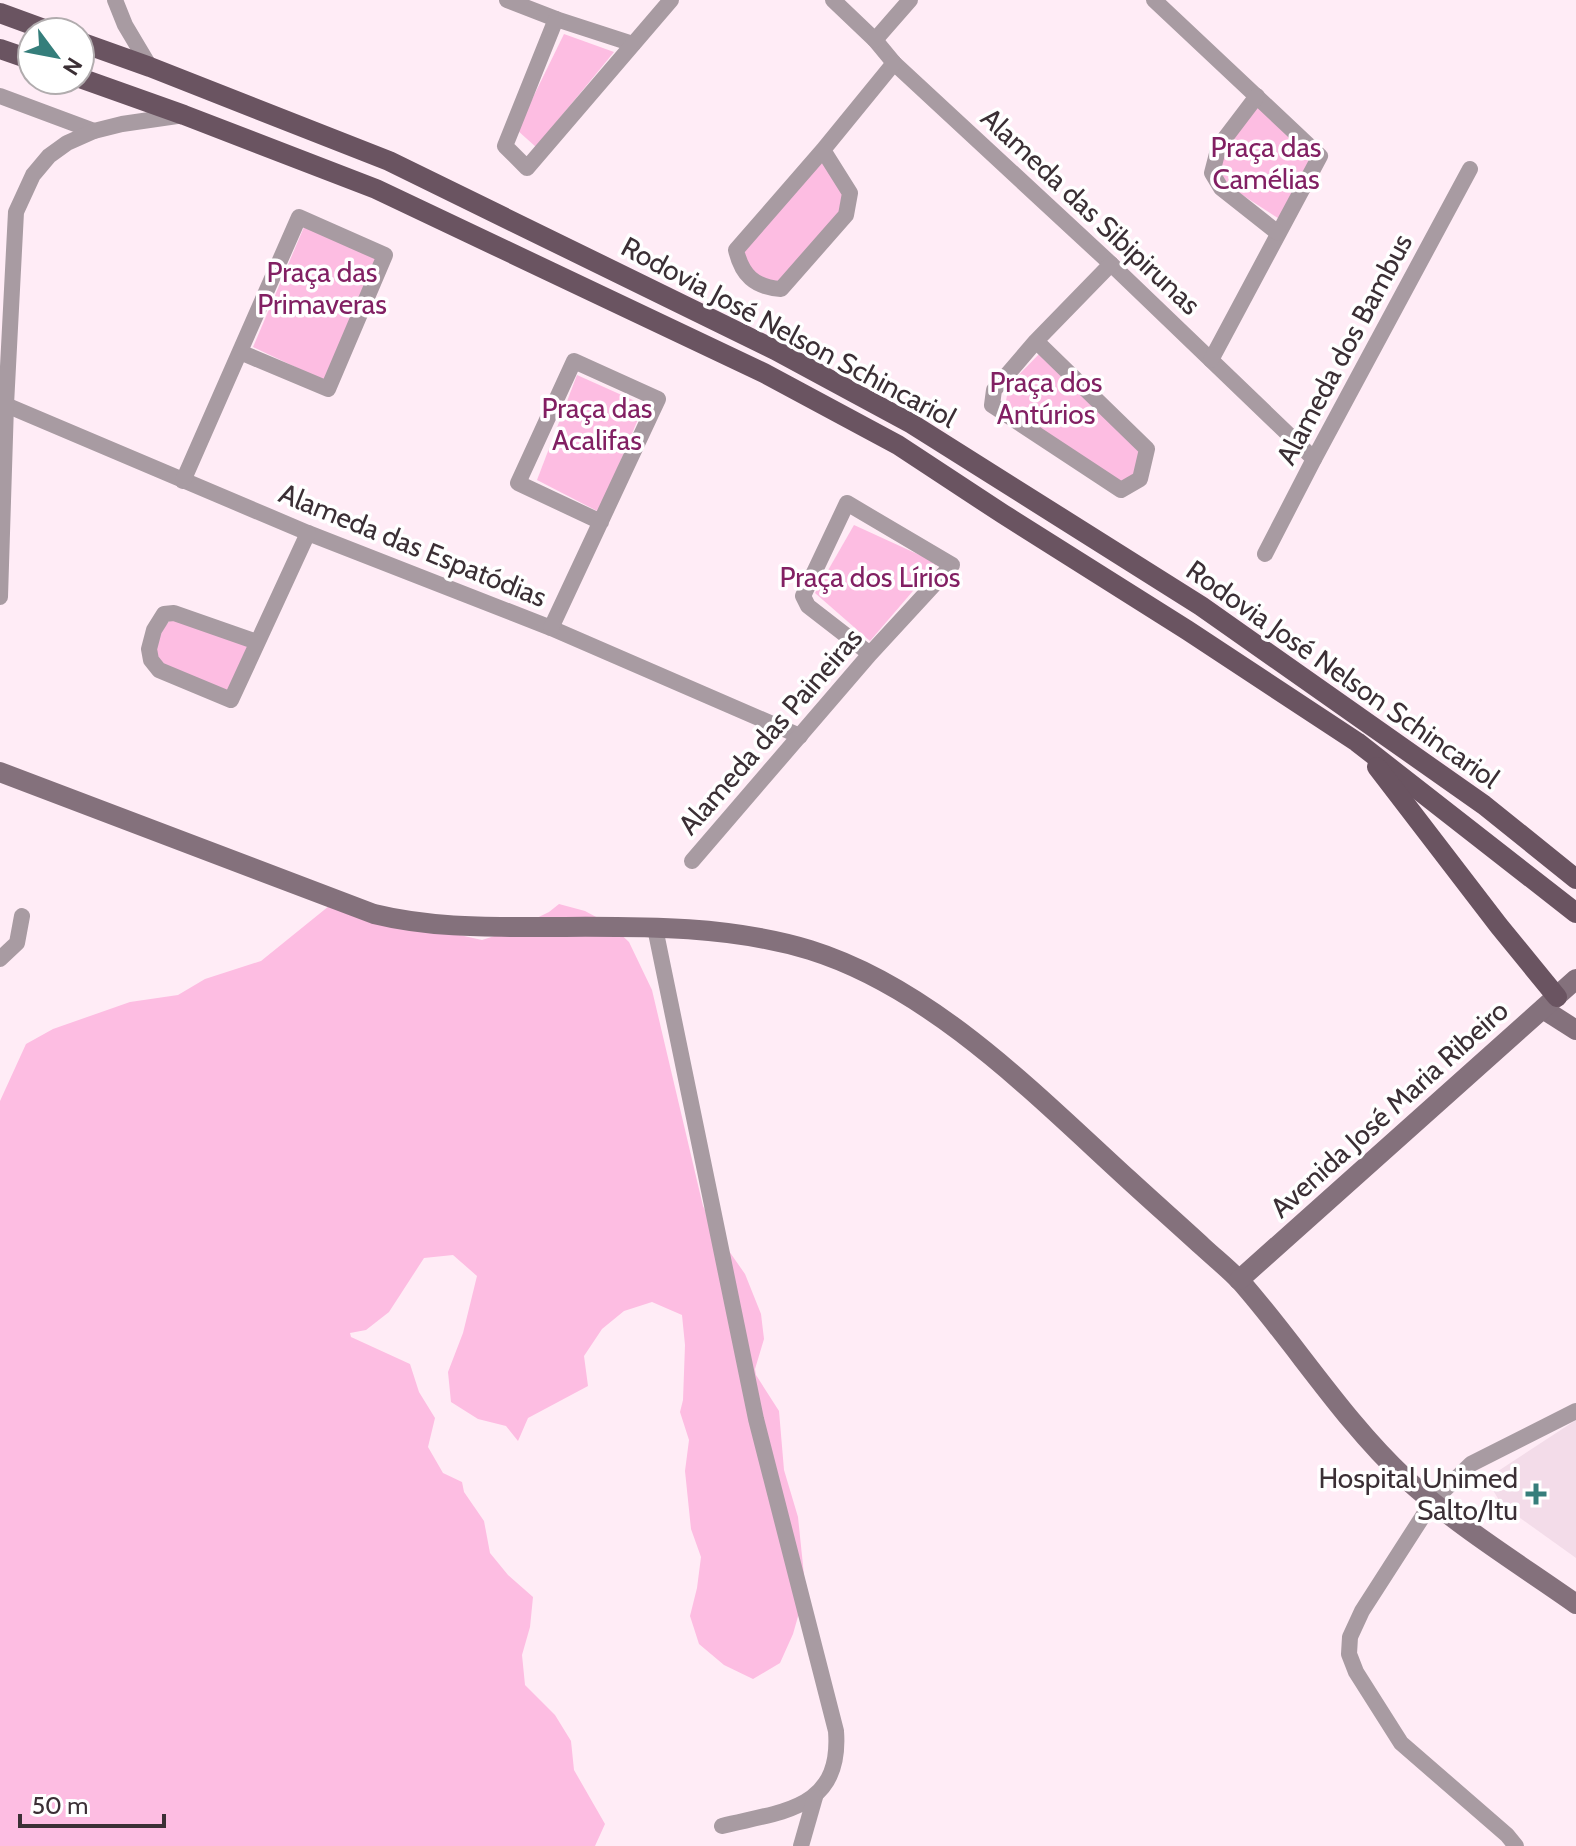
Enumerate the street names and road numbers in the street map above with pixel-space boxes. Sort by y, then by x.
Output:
street label: Alameda das Sibipirunas [974,101,1208,321]
street label: Alameda dos Bambus [1269,228,1419,470]
street label: Rodovia José Nelson Schincariol [616,229,963,435]
street label: Alameda das Espatódias [274,476,552,614]
street label: Rodovia José Nelson Schincariol [1180,553,1506,795]
street label: Alameda das Paineiras [671,621,869,841]
street label: Avenida José Maria Ribeiro [1263,993,1515,1225]

